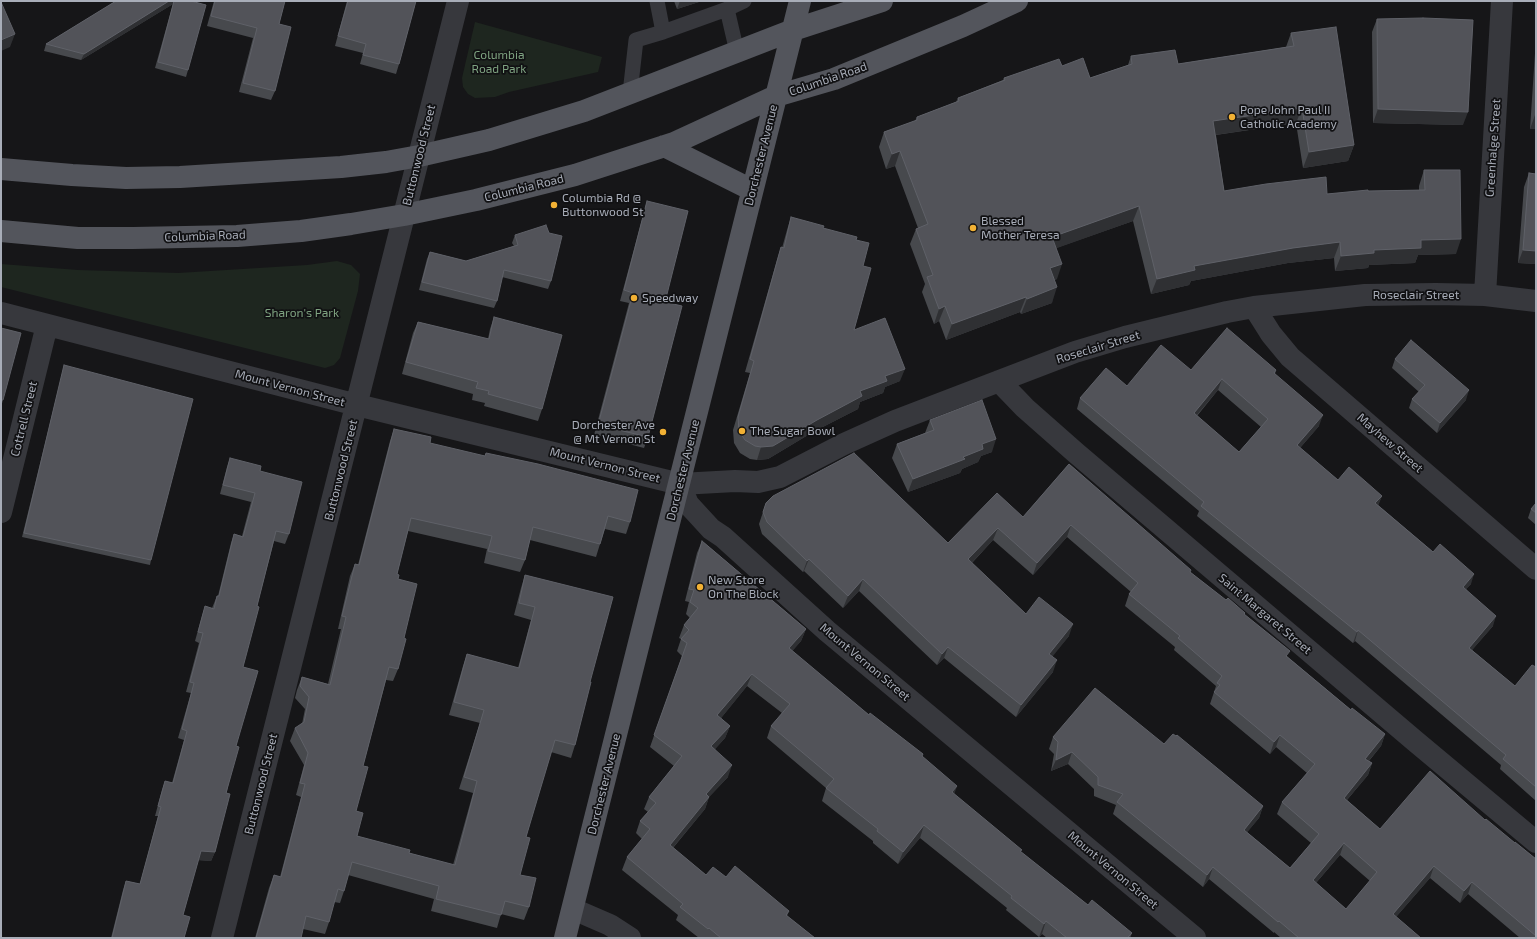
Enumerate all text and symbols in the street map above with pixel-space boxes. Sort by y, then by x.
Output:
park label: Columbia Road Park [472,48,526,76]
street label: Columbia Road [787,59,869,99]
street label: Greenhalge Street [1482,98,1504,198]
street label: Buttonwood Street [399,103,439,207]
street label: Dorchester Avenue [741,103,781,207]
place label: Pope John Paul II Catholic Academy [1240,103,1337,131]
marker: Pope John Paul II Catholic Academy [1227,112,1237,122]
street label: Columbia Road [483,171,565,205]
place label: Columbia Rd @ Buttonwood St [562,191,643,219]
marker: Columbia Rd @ Buttonwood St [549,200,559,210]
place label: Blessed Mother Teresa [981,214,1060,242]
marker: Blessed Mother Teresa [968,223,978,233]
street label: Columbia Road [164,227,246,245]
street label: Roseclair Street [1373,288,1459,302]
place label: Speedway [642,291,698,305]
marker: Speedway [629,293,639,303]
park label: Sharon's Park [265,306,339,320]
street label: Roseclair Street [1055,327,1141,367]
street label: Mount Vernon Street [233,366,347,410]
street label: Cottrell Street [8,380,40,458]
street label: Mayhew Street [1354,410,1426,476]
street label: Buttonwood Street [321,418,361,522]
place label: Dorchester Ave @ Mt Vernon St [572,418,655,446]
street label: Dorchester Avenue [663,418,703,522]
place label: The Sugar Bowl [750,424,835,438]
marker: The Sugar Bowl [737,426,747,436]
marker: Dorchester Ave @ Mt Vernon St [658,427,668,437]
street label: Mount Vernon Street [548,444,662,486]
street label: Saint Margaret Street [1215,571,1315,657]
place label: New Store On The Block [708,573,779,601]
marker: New Store On The Block [695,582,705,592]
street label: Mount Vernon Street [817,620,913,704]
street label: Buttonwood Street [241,732,281,836]
street label: Dorchester Avenue [584,732,624,836]
street label: Mount Vernon Street [1065,828,1161,912]

